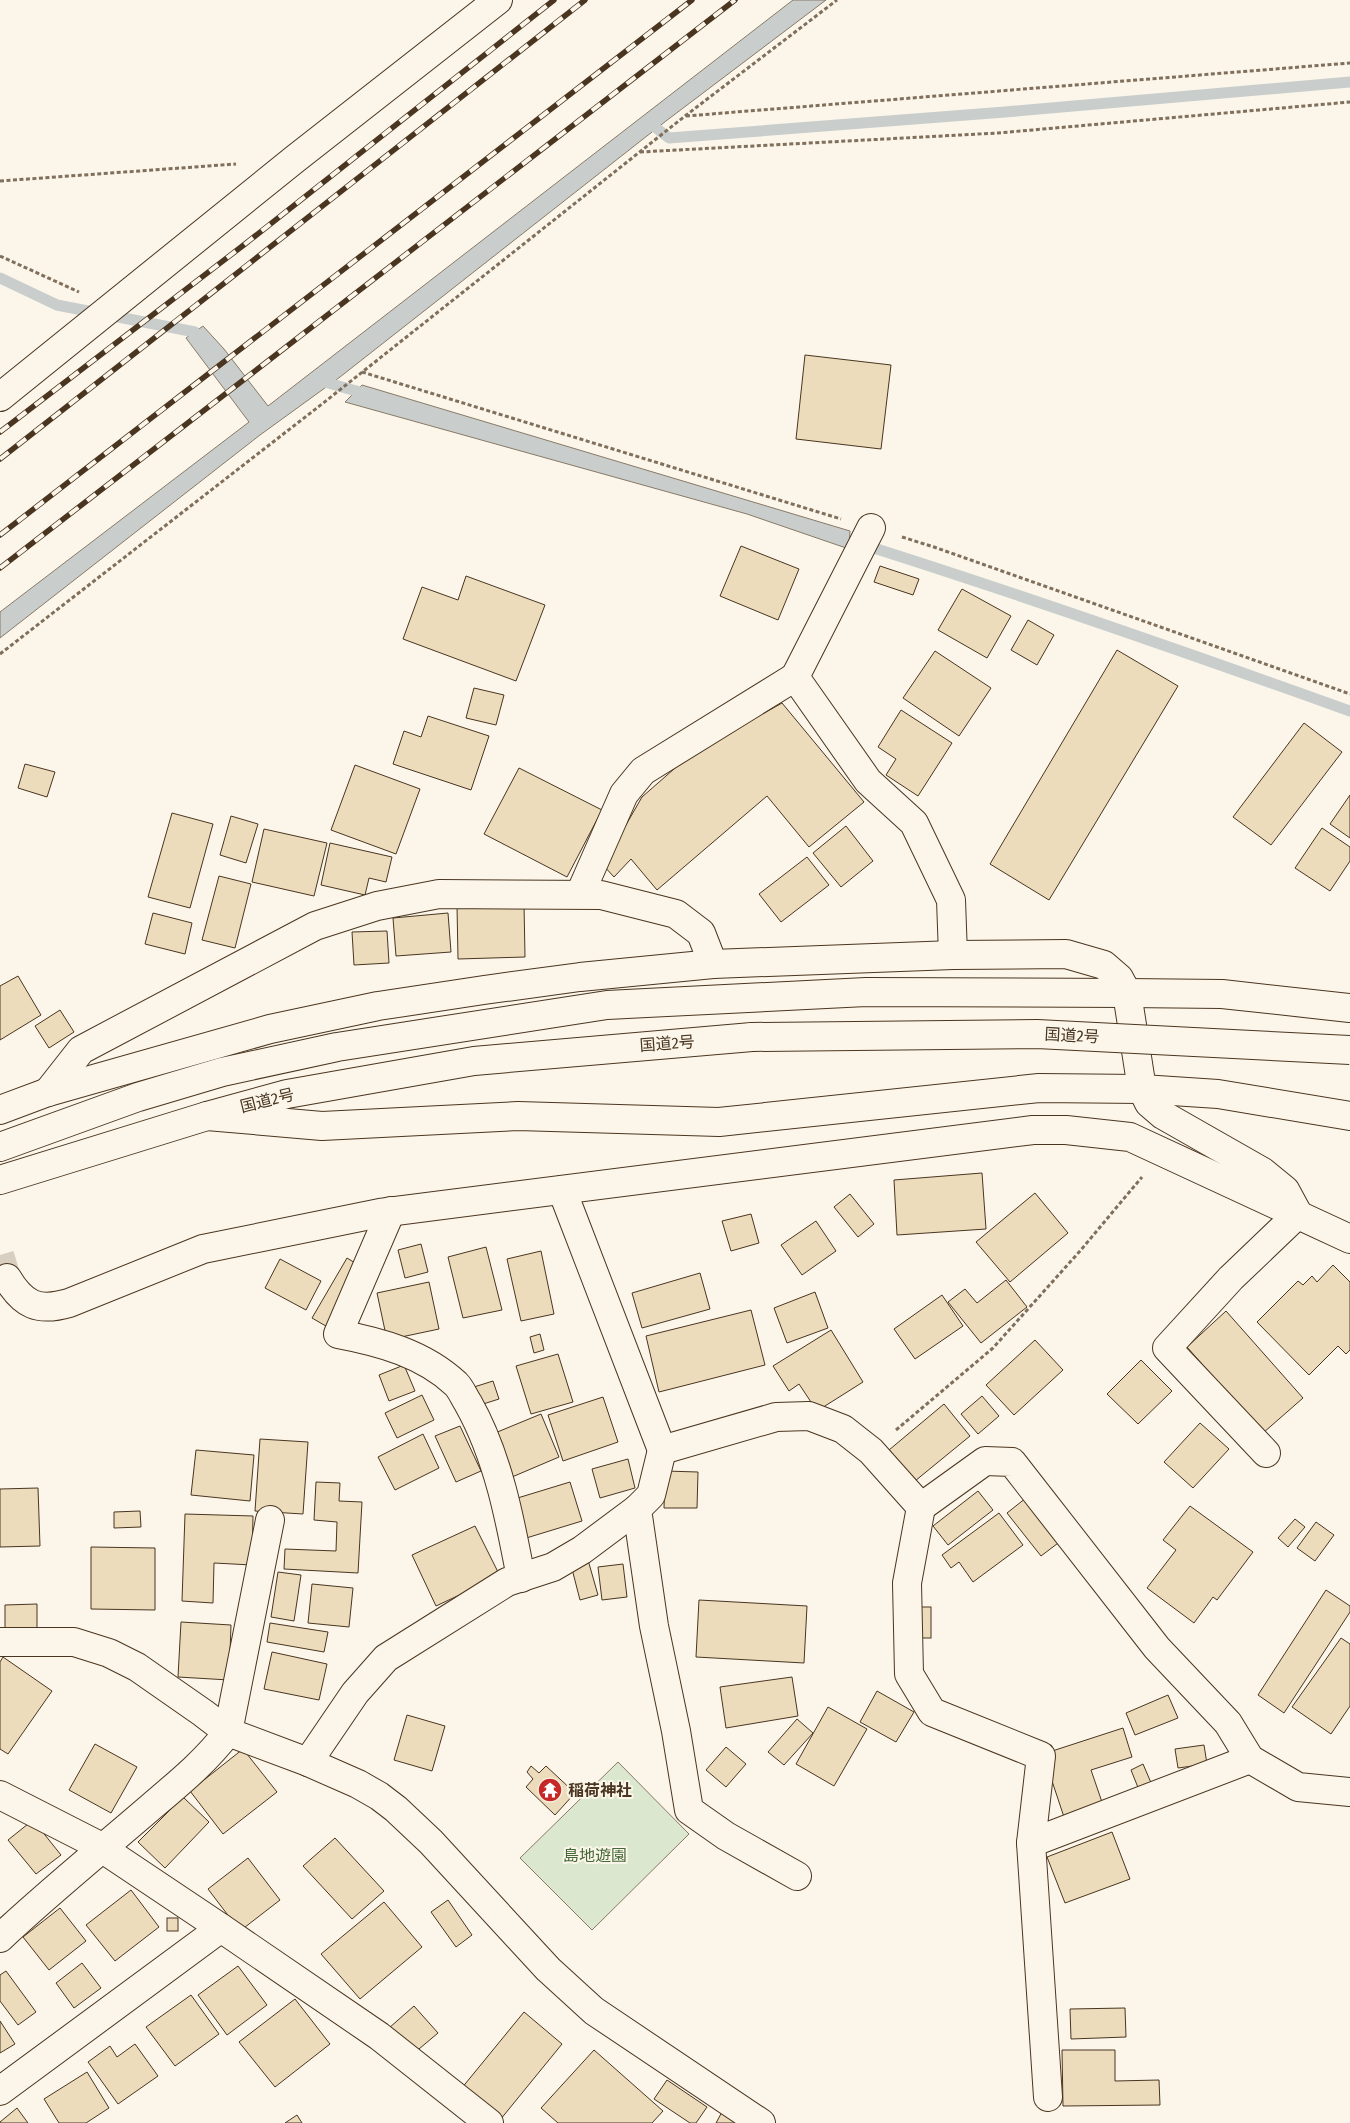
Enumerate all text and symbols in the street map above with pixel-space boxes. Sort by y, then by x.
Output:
street label: 国道2号 [1044,1025,1100,1046]
street label: 国道2号 [639,1032,695,1055]
street label: 国道2号 [238,1085,296,1116]
temple icon: 稲荷神社 [537,1777,563,1803]
place label: 稲荷神社 [568,1781,632,1800]
park label: 島地遊園 [563,1846,627,1865]

